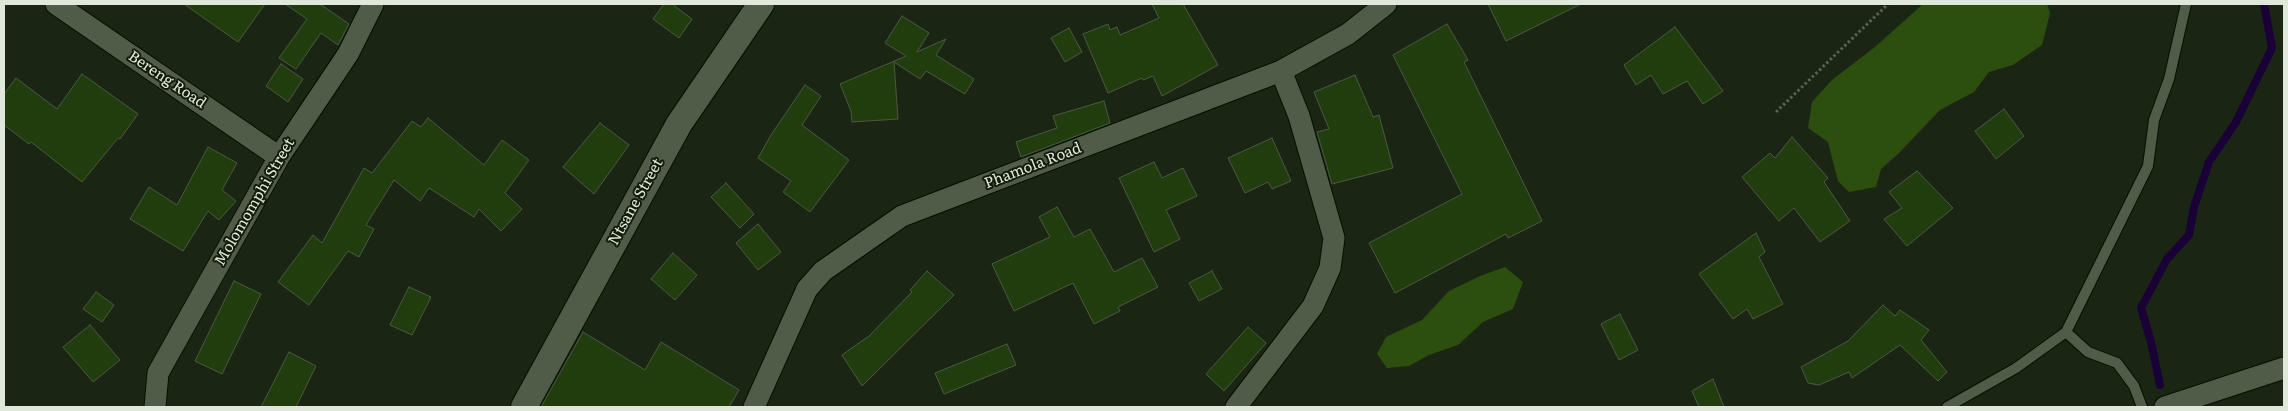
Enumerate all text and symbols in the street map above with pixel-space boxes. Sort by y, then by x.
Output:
street label: Bereng Road [125,47,209,113]
street label: Molomomphi Street [211,135,299,269]
street label: Phamola Road [982,139,1084,193]
street label: Ntsane Street [605,156,667,248]

